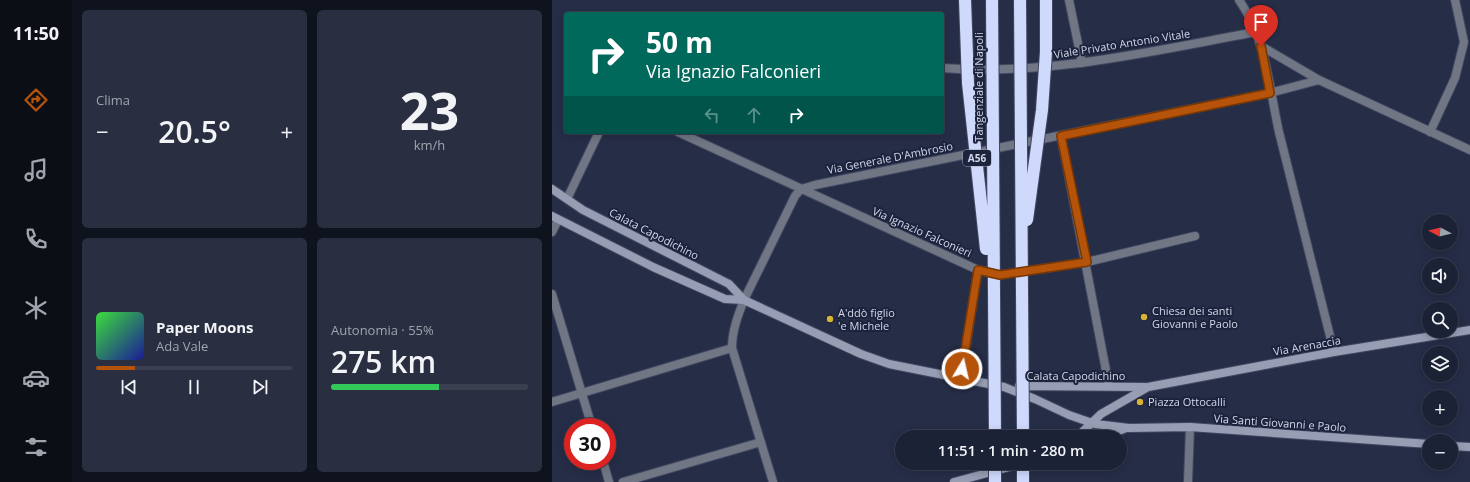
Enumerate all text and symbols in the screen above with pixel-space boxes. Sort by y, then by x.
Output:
pin [1244,5,1278,46]
icon: arrive [1250,11,1272,33]
text: 11:50 [13,21,59,45]
text: 50 m [646,23,713,61]
street label: Viale Privato Antonio Vitale [1053,25,1191,62]
icon: right [580,28,632,80]
street label: Tangenziale di Napoli [971,32,986,142]
text: Via Ignazio Falconieri [646,59,821,83]
text: 23 [400,74,459,145]
icon: directions [22,86,50,114]
text: Clima [96,91,130,109]
icon: left [701,104,723,126]
icon: ahead [743,104,765,126]
icon: right [785,104,807,126]
text: 20.5° [158,111,231,152]
text: − [96,116,109,146]
text: + [280,116,293,146]
text: km/h [414,136,445,154]
street label: Via Generale D'Ambrosio [826,138,954,177]
road number: A56 [963,150,991,166]
icon: music [22,156,50,184]
street label: Via Ignazio Falconieri [870,203,974,260]
street label: Calata Capodichino [607,204,702,263]
north arrow [1422,214,1458,250]
map controls [1422,214,1458,470]
icon: phone [22,225,50,253]
button: sound [1422,258,1458,294]
icon: climate [22,294,50,322]
button: search [1422,302,1458,338]
place label: Chiesa dei santi Giovanni e Paolo [1152,303,1238,331]
place label: A'ddò figlio 'e Michele [838,305,895,333]
marker: Chiesa dei santi Giovanni e Paolo [1139,312,1149,322]
marker: A'ddò figlio 'e Michele [825,314,835,324]
text: Paper Moons [156,317,254,337]
text: Autonomia · 55% [331,321,434,339]
street label: Via Arenaccia [1272,332,1342,359]
text: Ada Vale [156,337,208,355]
text: 275 km [331,341,436,382]
button: layers [1422,346,1458,382]
position arrow [941,348,983,390]
icon: car [22,364,50,392]
street label: Calata Capodichino [1027,368,1126,383]
icon: previous [118,376,140,398]
icon: pause [183,376,205,398]
icon: next [249,376,271,398]
button: + [1422,390,1458,426]
place label: Piazza Ottocalli [1148,394,1226,409]
marker: Piazza Ottocalli [1135,397,1145,407]
street label: Via Santi Giovanni e Paolo [1213,410,1347,435]
speed limit sign: 30 [564,418,616,470]
icon: filters [22,433,50,461]
button: − [1422,434,1458,470]
text: 11:51 · 1 min · 280 m [938,440,1084,460]

